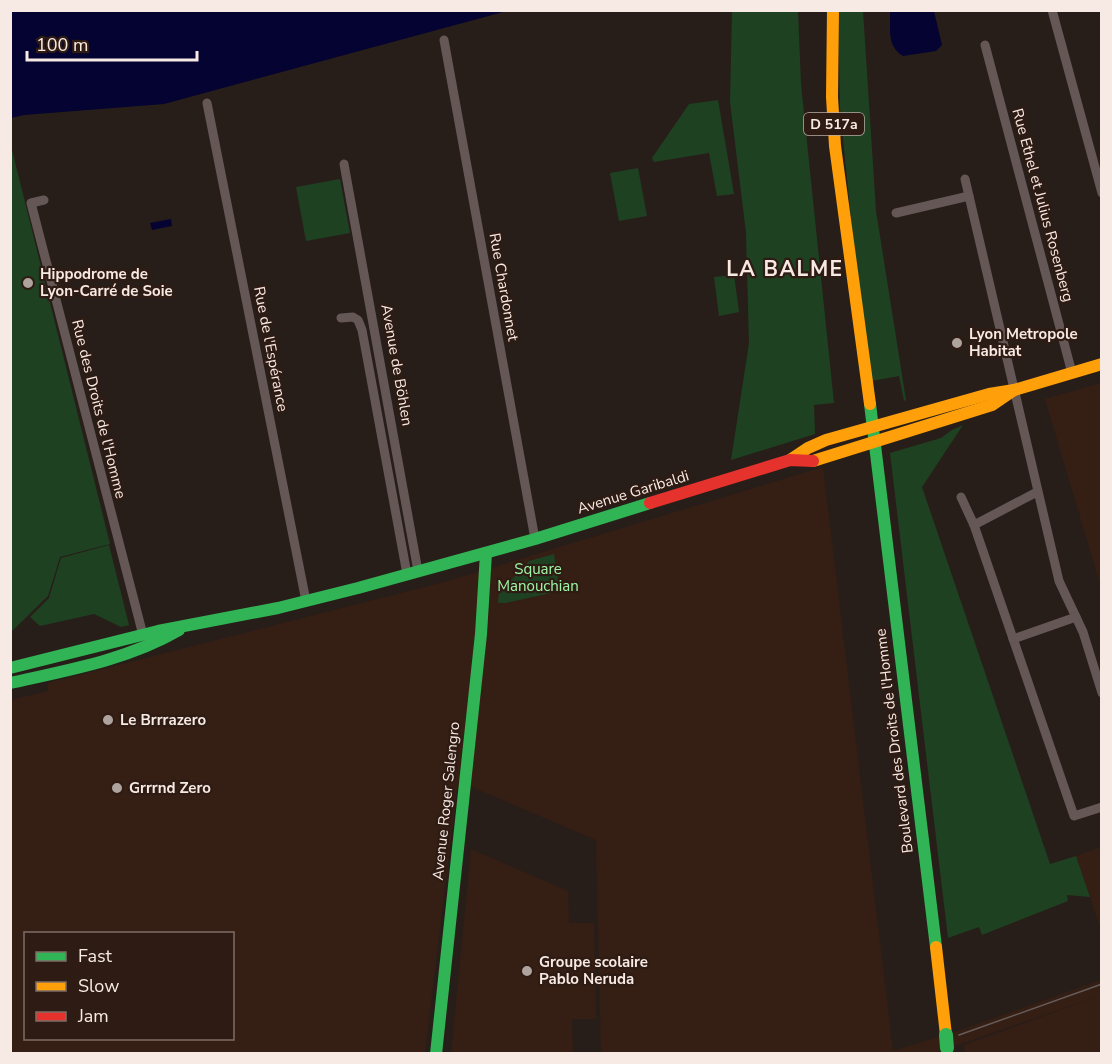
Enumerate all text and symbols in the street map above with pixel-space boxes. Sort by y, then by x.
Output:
scale bar [27,24,196,62]
text: 100 m [36,33,88,57]
street label: Rue Ethel et Julius Rosenberg [1008,106,1078,304]
road number: D 517a [804,113,864,135]
street label: Rue Chardonnet [485,231,523,343]
district label: LA BALME [726,255,844,283]
place label: Hippodrome de Lyon-Carré de Soie [40,264,173,301]
marker: Hippodrome de Lyon-Carré de Soie [21,276,35,290]
street label: Rue de l'Espérance [249,285,293,413]
street label: Avenue de Böhlen [376,303,418,427]
street label: Rue des Droits de l'Homme [67,317,131,501]
place label: Lyon Metropole Habitat [969,324,1078,361]
marker: Lyon Metropole Habitat [950,336,964,350]
street label: Avenue Garibaldi [575,465,691,519]
park label: Square Manouchian [497,559,579,596]
street label: Boulevard des Droits de l'Homme [870,628,918,854]
place label: Le Brrrazero [120,710,206,730]
marker: Le Brrrazero [101,713,115,727]
street label: Avenue Roger Salengro [428,721,464,881]
place label: Grrrnd Zero [129,778,211,798]
marker: Grrrnd Zero [110,781,124,795]
legend [24,932,234,1040]
text: Fast [78,944,113,968]
place label: Groupe scolaire Pablo Neruda [539,952,648,989]
marker: Groupe scolaire Pablo Neruda [520,964,534,978]
text: Slow [78,974,119,998]
text: Jam [77,1004,109,1028]

